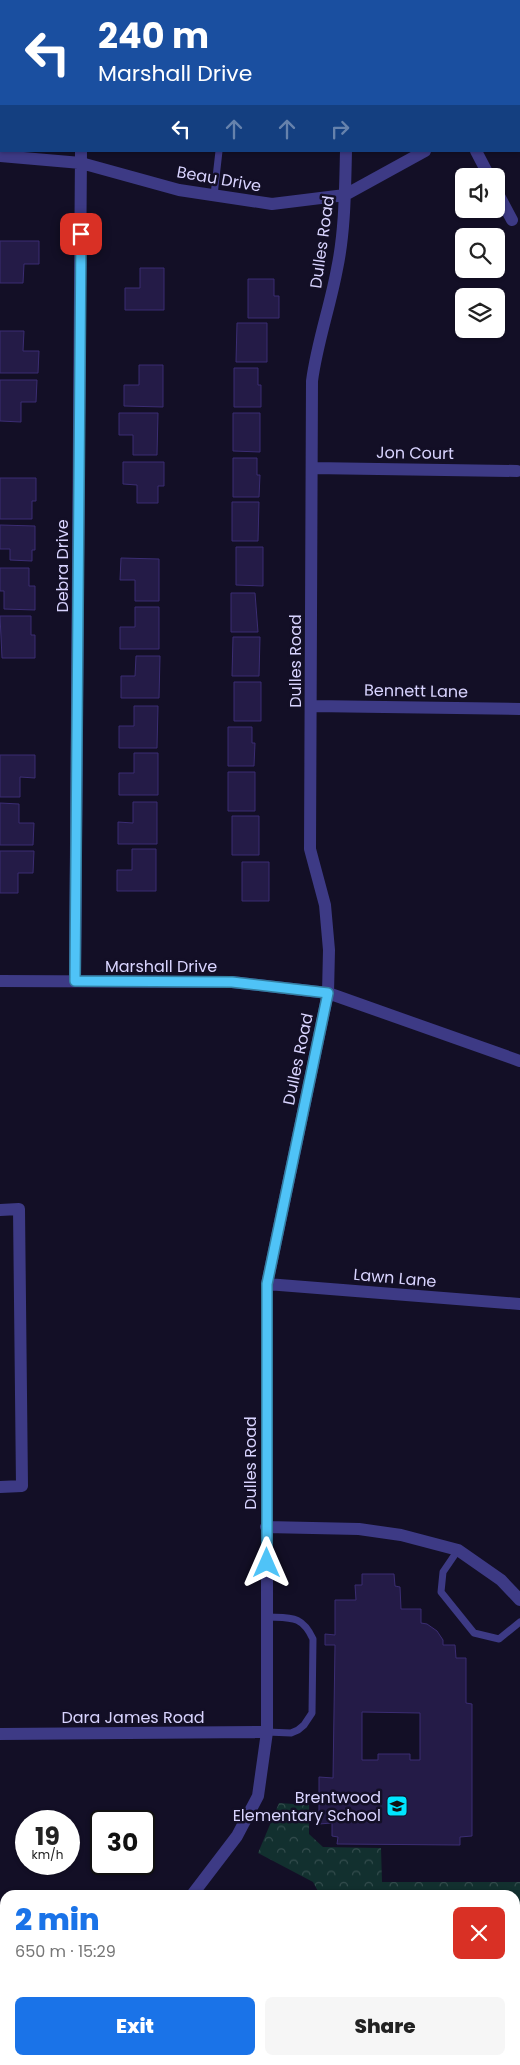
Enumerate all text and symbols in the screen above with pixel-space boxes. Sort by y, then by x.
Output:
text: 240 m [98,11,209,60]
icon: left [15,20,80,85]
text: Marshall Drive [98,58,252,89]
icon: left [167,115,195,143]
icon: ahead [220,115,248,143]
icon: ahead [273,115,301,143]
icon: right [326,115,354,143]
street label: Beau Drive [175,160,263,198]
map controls [455,168,505,338]
button: sound [455,168,505,218]
street label: Dulles Road [304,194,340,290]
pin [60,213,102,255]
icon: arrive [67,220,95,248]
button: search [455,228,505,278]
button: layers [455,288,505,338]
street label: Jon Court [376,441,454,465]
street label: Debra Drive [51,519,74,613]
street label: Dulles Road [284,614,307,708]
street label: Bennett Lane [364,679,468,703]
street label: Marshall Drive [105,955,217,978]
street label: Dulles Road [277,1011,319,1107]
street label: Lawn Lane [353,1263,438,1293]
street label: Dulles Road [239,1416,262,1510]
position arrow [240,1536,292,1588]
street label: Dara James Road [61,1706,205,1729]
place label: Brentwood Elementary School [233,1786,381,1827]
school or university icon: Brentwood Elementary School [385,1794,409,1818]
speed limit sign: 30 [90,1810,155,1875]
text: 19 [35,1819,60,1854]
text: km/h [32,1846,63,1863]
text: 2 min [15,1898,100,1941]
button: close [453,1907,505,1959]
text: 650 m · 15:29 [15,1940,116,1963]
button: Exit [15,1997,255,2055]
button: Share [265,1997,505,2055]

